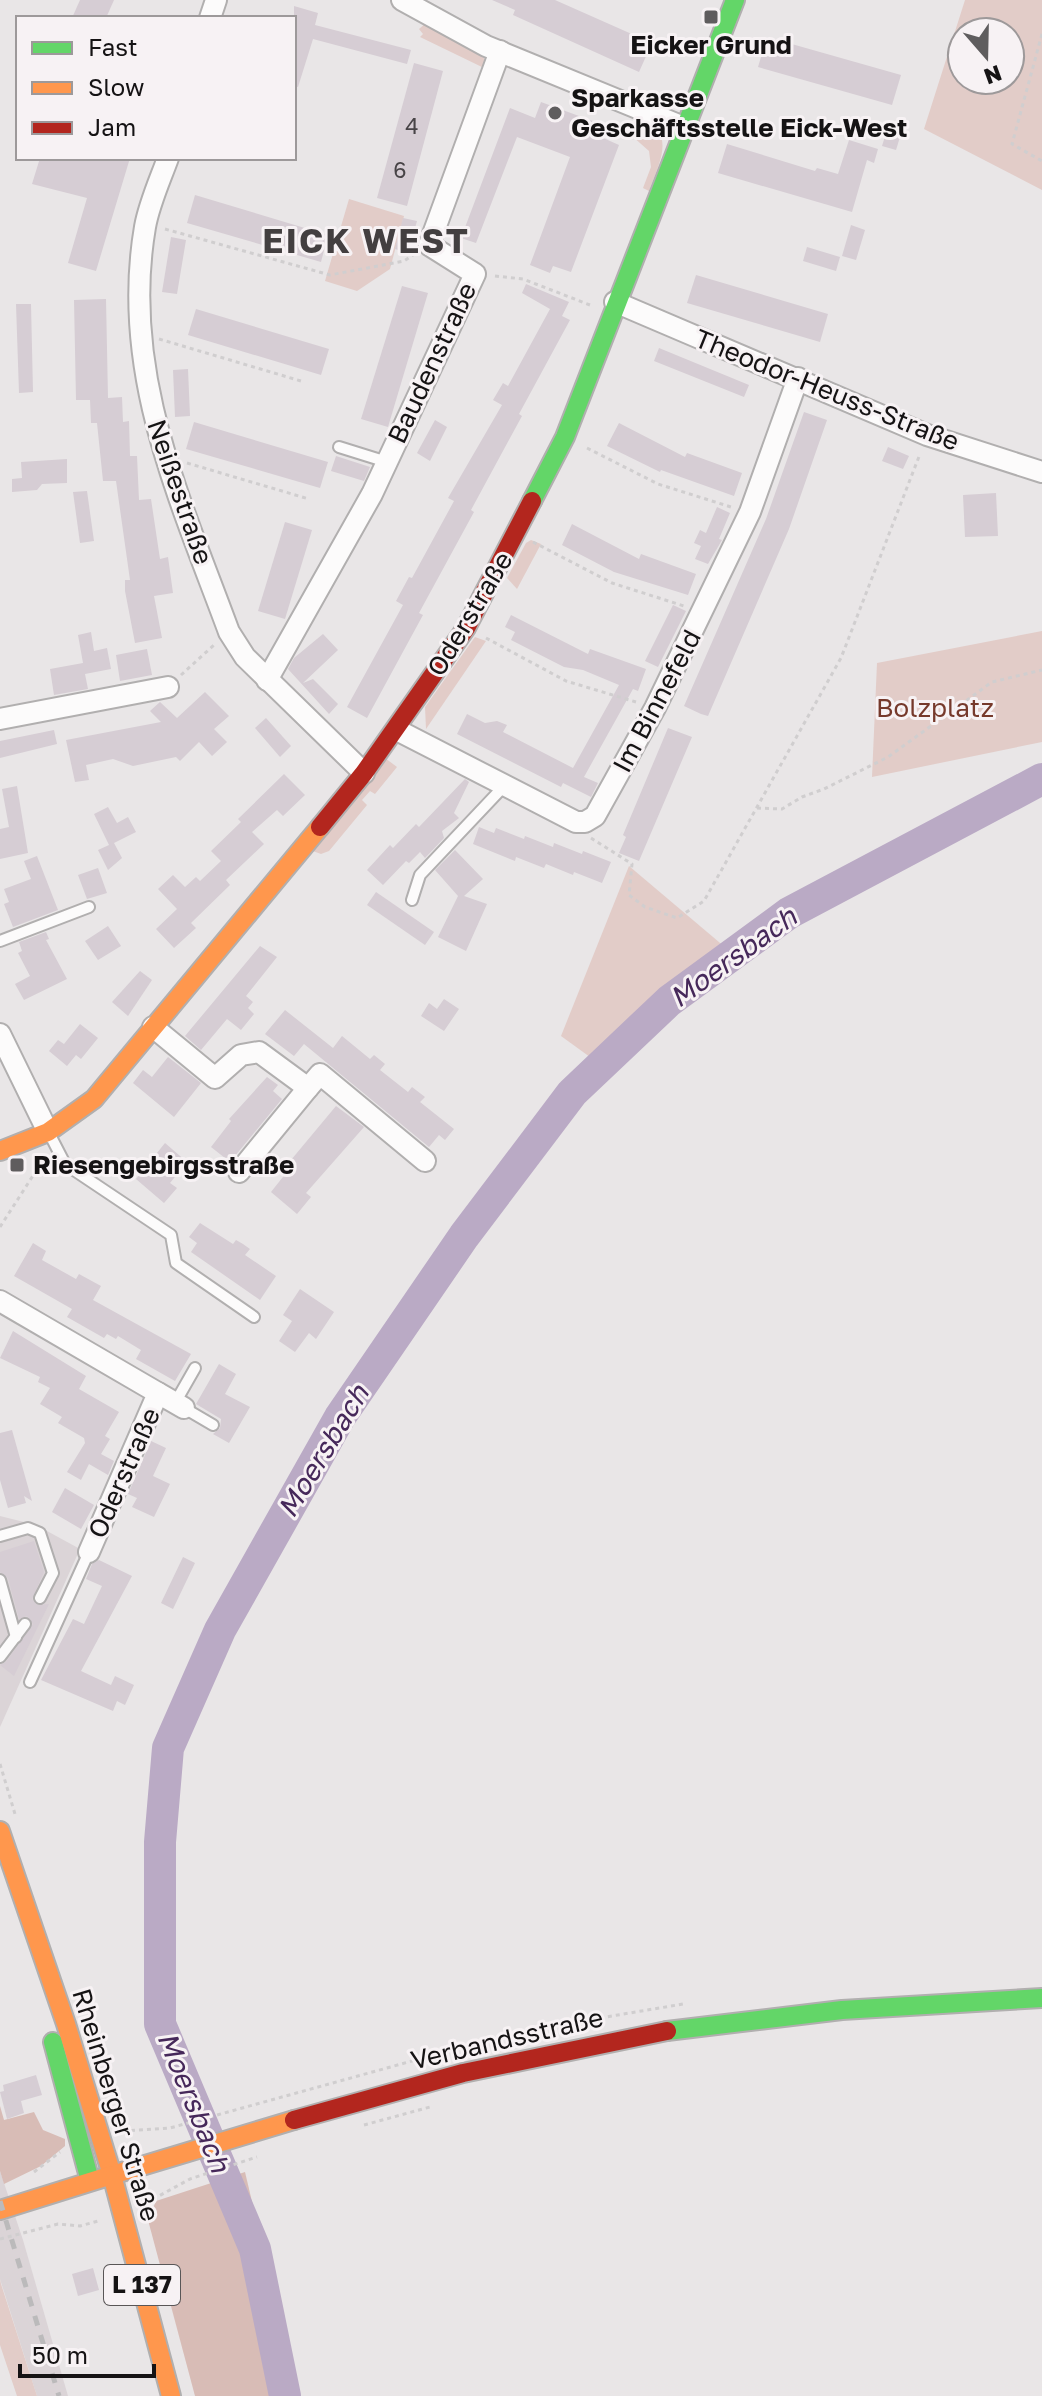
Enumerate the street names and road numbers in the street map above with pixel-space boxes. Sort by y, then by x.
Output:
street label: Baudenstraße [381,277,482,448]
street label: Theodor-Heuss-Straße [691,322,964,457]
street label: Neißestraße [141,415,220,568]
street label: Oderstraße [420,546,519,681]
street label: Im Binnefeld [606,624,707,777]
street label: Oderstraße [81,1403,166,1543]
street label: Rheinberger Straße [66,1985,167,2225]
street label: Verbandsstraße [408,2001,606,2076]
road number: L 137 [104,2265,180,2305]

